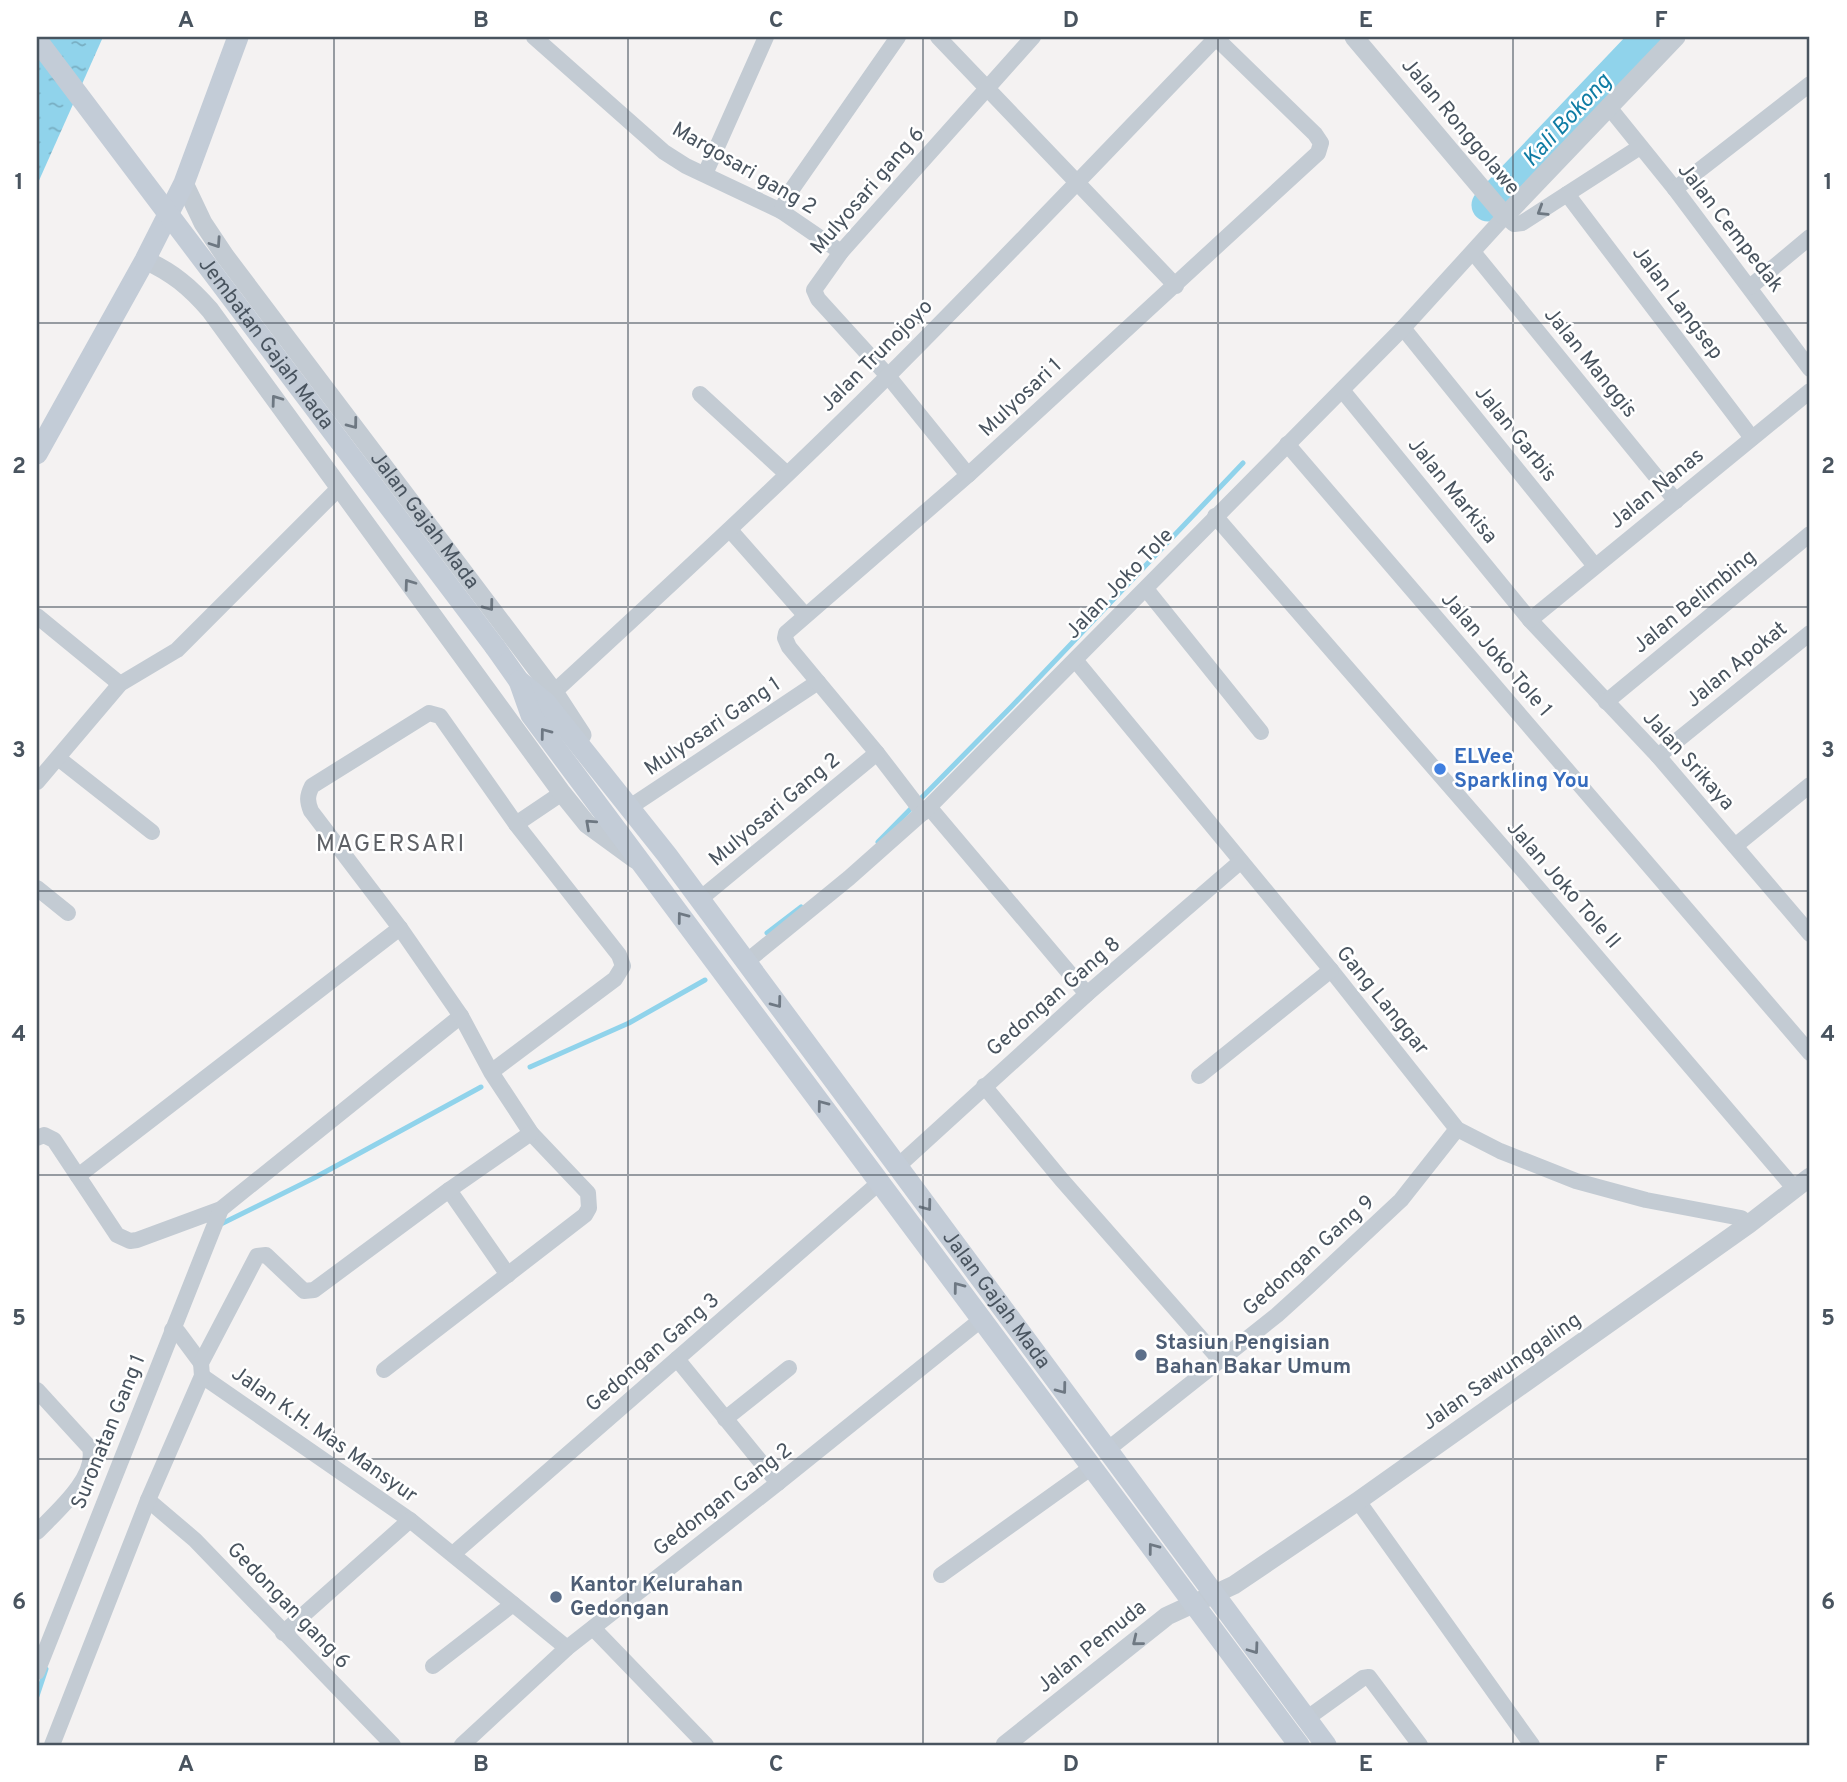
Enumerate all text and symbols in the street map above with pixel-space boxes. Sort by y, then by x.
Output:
text: A [178,7,194,36]
text: B [473,7,489,36]
text: C [769,7,783,36]
text: D [1063,7,1079,36]
text: E [1359,7,1373,36]
text: F [1654,7,1668,36]
street label: Jalan Ronggolawe [1395,53,1525,201]
water label: Kali Bokong [1517,68,1619,174]
street label: Margosari gang 2 [667,117,821,221]
street label: Mulyosari gang 6 [805,121,931,261]
street label: Jalan Cempedak [1671,158,1789,298]
text: 1 [14,169,24,198]
text: 1 [1823,169,1833,198]
one-way arrow [1536,202,1549,215]
one-way arrow [208,235,221,248]
street label: Jalan Langsep [1625,241,1729,365]
street label: Jembatan Gajah Mada [192,252,340,435]
street label: Jalan Trunojoyo [815,294,939,418]
street label: Jalan Manggis [1537,302,1643,424]
street label: Mulyosari 1 [974,353,1068,443]
street label: Jalan Garbis [1468,380,1562,488]
one-way arrow [272,395,284,408]
one-way arrow [344,417,357,429]
street label: Jalan Markisa [1401,432,1503,550]
street label: Jalan Nanas [1604,442,1710,536]
street label: Jalan Gajah Mada [364,446,485,595]
text: 2 [12,453,26,482]
text: 2 [1821,453,1835,482]
street label: Jalan Joko Tole [1060,523,1180,645]
street label: Jalan Belimbing [1628,544,1762,660]
one-way arrow [405,579,418,592]
street label: Jalan Joko Tole 1 [1434,587,1558,723]
one-way arrow [481,599,494,611]
street label: Jalan Apokat [1681,616,1793,714]
street label: Mulyosari Gang 1 [640,671,786,783]
street label: Jalan Srikaya [1636,705,1740,817]
one-way arrow [540,728,553,741]
text: 3 [12,737,26,766]
text: 3 [1821,737,1835,766]
place label: ELVee Sparkling You [1454,744,1589,795]
street label: Mulyosari Gang 2 [704,747,846,873]
marker: ELVee Sparkling You [1432,761,1448,777]
street label: Jalan Joko Tole II [1500,815,1626,955]
one-way arrow [585,820,598,832]
district label: MAGERSARI [316,830,466,860]
one-way arrow [677,912,690,924]
street label: Gedongan Gang 8 [981,931,1127,1063]
street label: Gang Langgar [1330,941,1434,1061]
one-way arrow [769,996,781,1008]
text: 4 [12,1021,26,1050]
text: 4 [1821,1021,1835,1050]
one-way arrow [818,1100,830,1113]
street label: Gedongan Gang 9 [1237,1189,1381,1323]
one-way arrow [919,1198,931,1211]
street label: Jalan Gajah Mada [936,1225,1056,1374]
one-way arrow [954,1282,966,1295]
street label: Gedongan Gang 3 [580,1287,726,1419]
text: 5 [12,1305,26,1334]
text: 5 [1821,1305,1835,1334]
street label: Jalan Sawunggaling [1417,1307,1587,1437]
place label: Stasiun Pengisian Bahan Bakar Umum [1155,1330,1351,1381]
marker: Stasiun Pengisian Bahan Bakar Umum [1133,1347,1149,1363]
street label: Suronatan Gang 1 [66,1351,152,1513]
street label: Jalan K.H. Mas Mansyur [226,1361,422,1509]
one-way arrow [1054,1381,1067,1394]
street label: Gedongan Gang 2 [648,1437,798,1563]
street label: Gedongan gang 6 [220,1537,356,1675]
one-way arrow [1148,1543,1161,1556]
place label: Kantor Kelurahan Gedongan [570,1572,743,1623]
text: 6 [12,1589,26,1618]
marker: Kantor Kelurahan Gedongan [548,1589,564,1605]
text: 6 [1821,1589,1835,1618]
street label: Jalan Pemuda [1032,1595,1152,1699]
one-way arrow [1132,1632,1144,1645]
one-way arrow [1246,1641,1259,1654]
text: A [178,1751,194,1780]
text: B [473,1751,489,1780]
text: C [769,1751,783,1780]
text: D [1063,1751,1079,1780]
text: E [1359,1751,1373,1780]
text: F [1654,1751,1668,1780]

